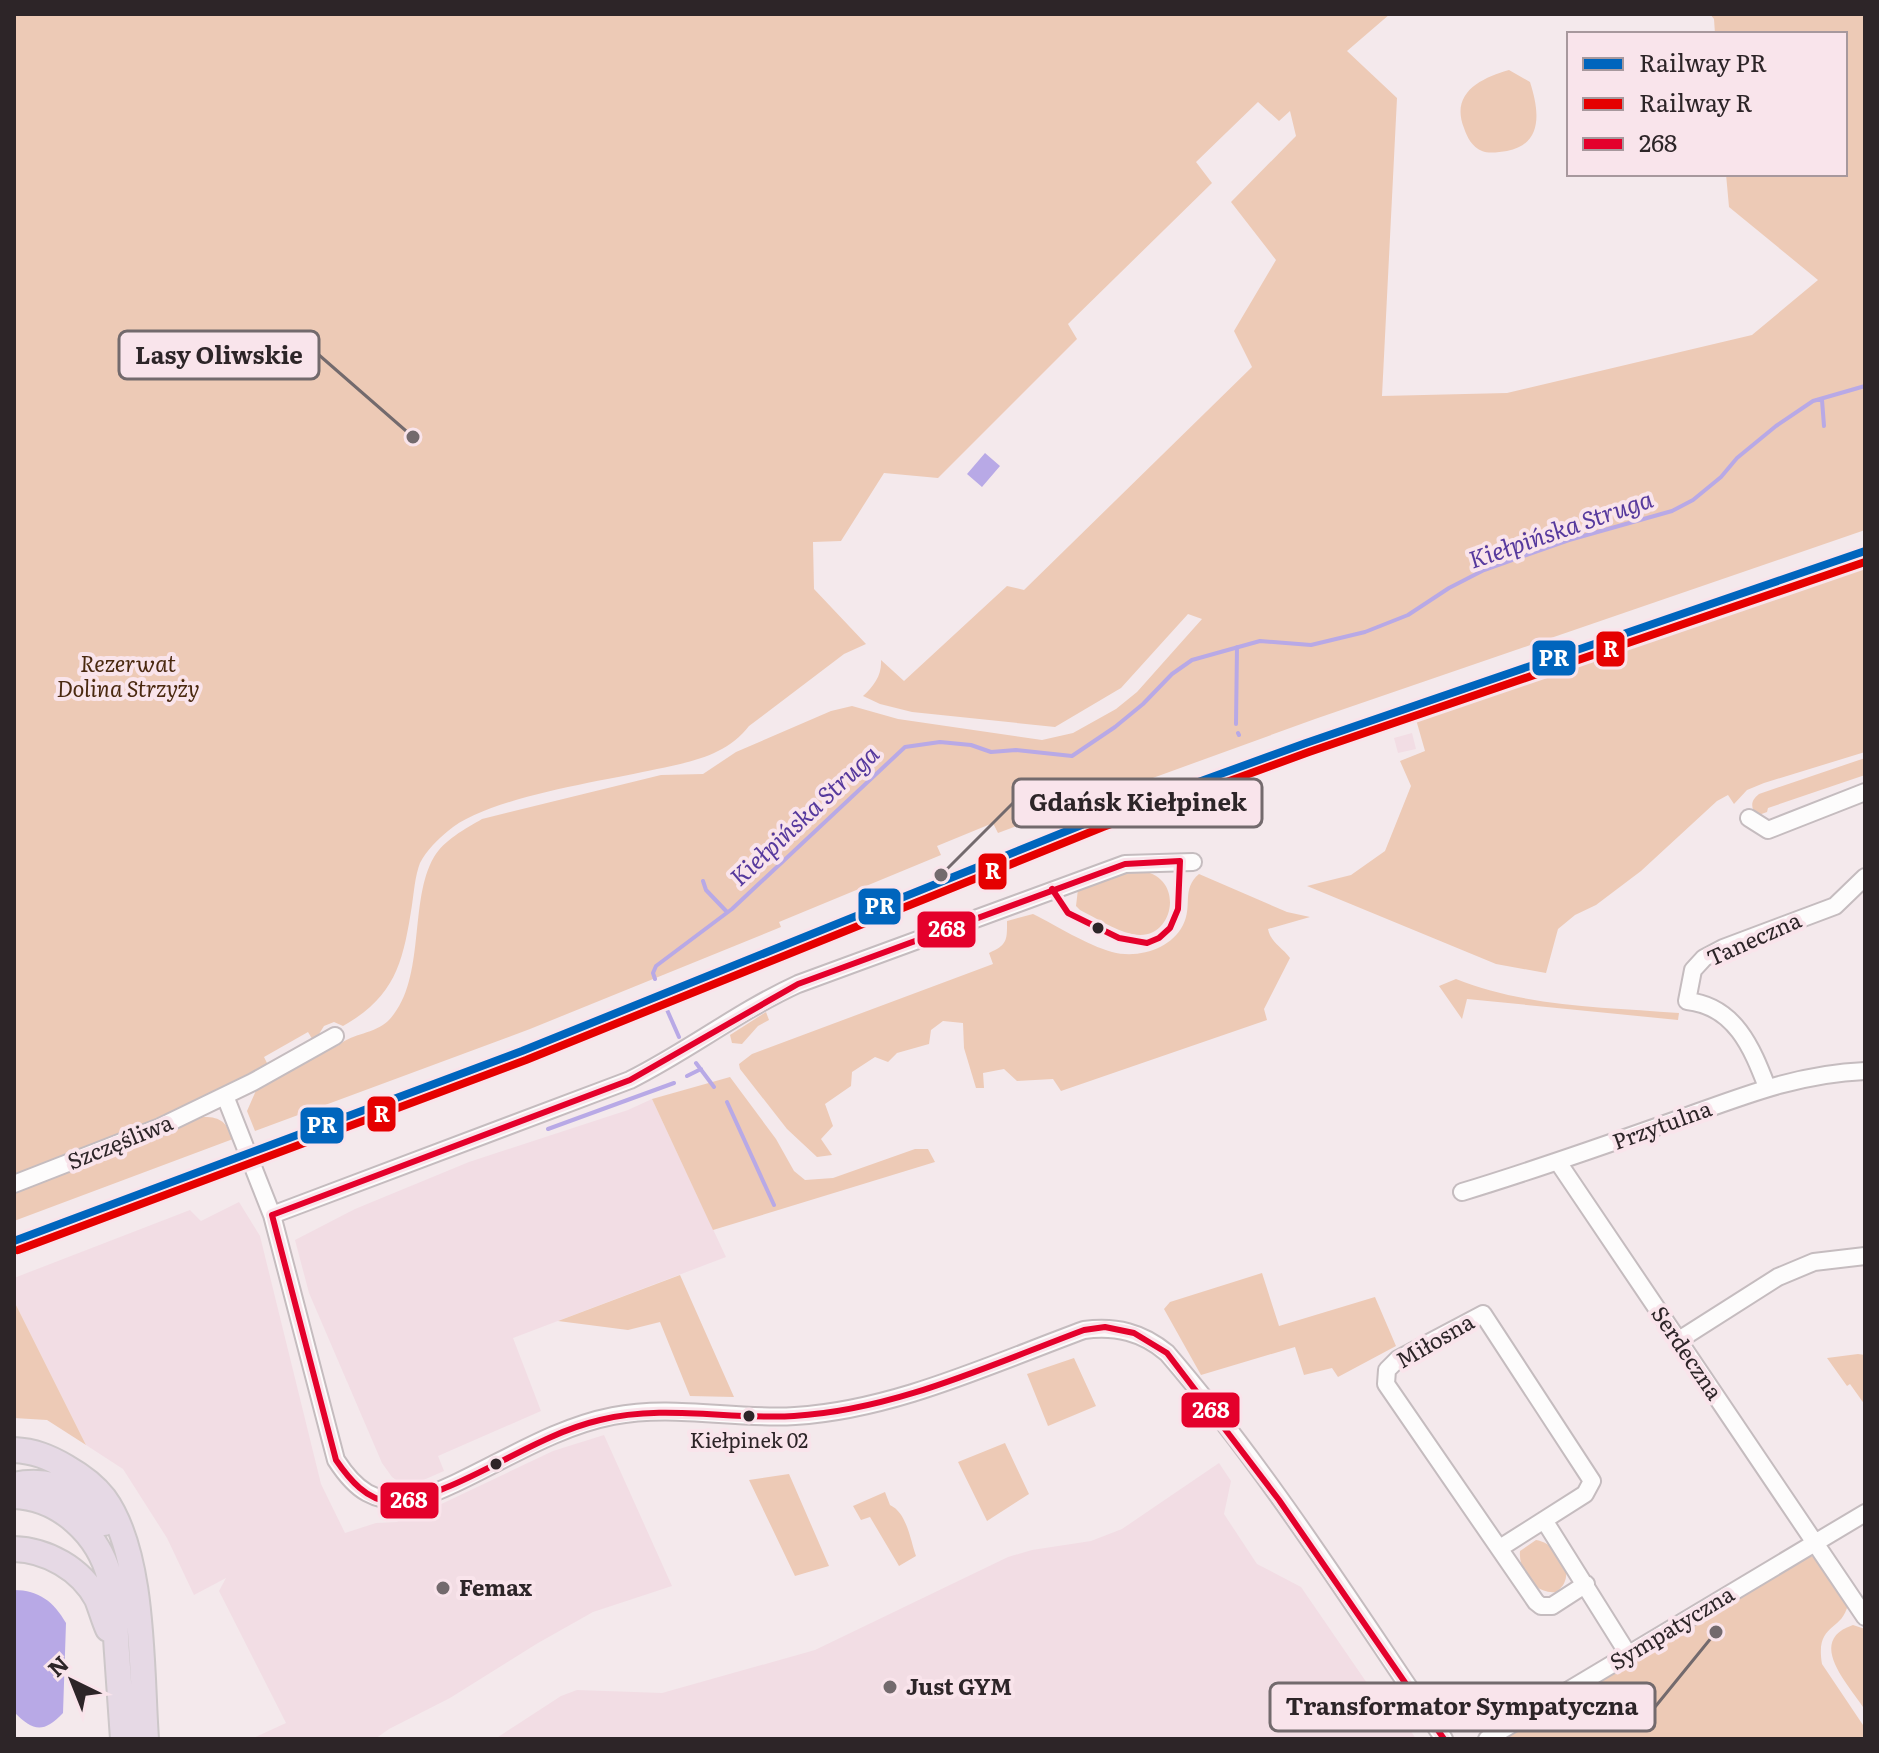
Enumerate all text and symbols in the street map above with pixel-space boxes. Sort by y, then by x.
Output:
legend [1567,32,1847,176]
text: Railway PR [1639,44,1767,79]
text: Railway R [1639,84,1753,119]
text: 268 [1639,124,1677,159]
callout: Lasy Oliwskie [119,331,319,379]
text: Lasy Oliwskie [135,336,303,371]
water label: Kiełpińska Struga [1463,480,1657,576]
line badge: R [1595,630,1626,668]
text: R [1603,631,1620,664]
line badge: PR [1531,639,1577,677]
text: PR [1539,640,1570,673]
park label: Rezerwat Dolina Strzyży [56,646,200,704]
water label: Kiełpińska Struga [721,736,886,893]
callout: Gdańsk Kiełpinek [1013,779,1262,827]
text: Gdańsk Kiełpinek [1029,783,1248,818]
line badge: R [977,852,1008,891]
text: R [985,853,1002,886]
line badge: PR [857,887,902,926]
text: PR [865,888,896,921]
street label: Taneczna [1701,902,1806,973]
line badge: 268 [916,910,977,949]
text: 268 [928,911,966,944]
unlabelled marker [1090,920,1106,936]
street label: Przytulna [1607,1090,1716,1157]
line badge: R [366,1095,397,1133]
text: R [374,1096,391,1129]
street label: Szczęśliwa [62,1104,177,1177]
line badge: PR [299,1106,345,1145]
text: PR [307,1107,338,1140]
street label: Serdeczna [1645,1298,1732,1406]
street label: Miłosna [1389,1304,1480,1375]
line badge: 268 [1180,1391,1241,1429]
text: 268 [1192,1392,1230,1425]
marker: Kiełpinek 02 [741,1408,757,1424]
place label: Kiełpinek 02 [690,1424,808,1454]
unlabelled marker [488,1456,504,1472]
line badge: 268 [379,1481,440,1520]
text: 268 [390,1482,428,1515]
place label: Femax [459,1570,533,1603]
street label: Sympatyczna [1603,1576,1740,1677]
marker: Femax [434,1579,452,1597]
north arrow [32,1641,112,1721]
text: N [39,1647,75,1684]
place label: Just GYM [906,1669,1012,1702]
marker: Just GYM [881,1678,899,1696]
callout: Transformator Sympatyczna [1270,1683,1655,1731]
text: Transformator Sympatyczna [1286,1687,1639,1722]

